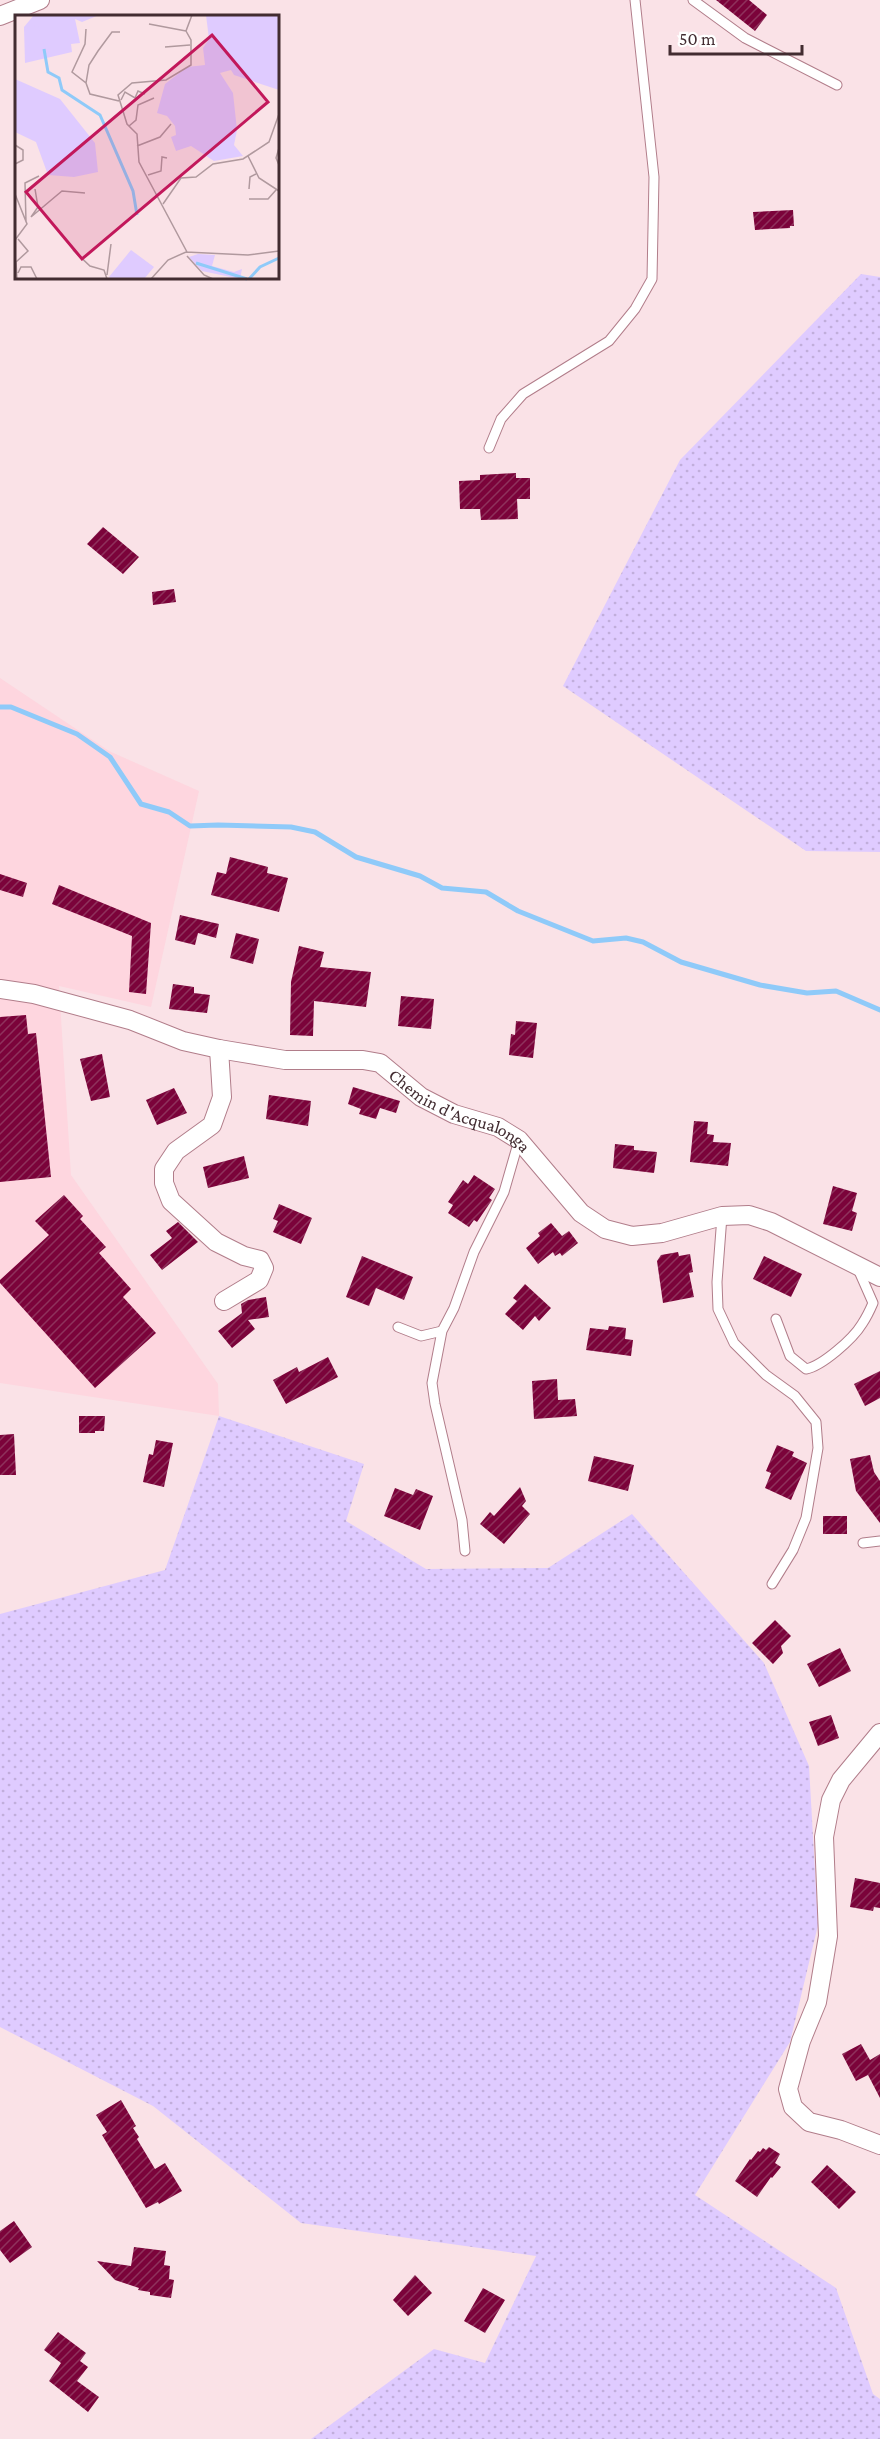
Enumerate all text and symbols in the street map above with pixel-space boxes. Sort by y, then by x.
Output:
inset map [15,15,279,279]
scale bar [670,18,802,56]
text: 50 m [679,29,716,49]
street label: Chemin d'Acqualonga [385,1065,535,1156]

